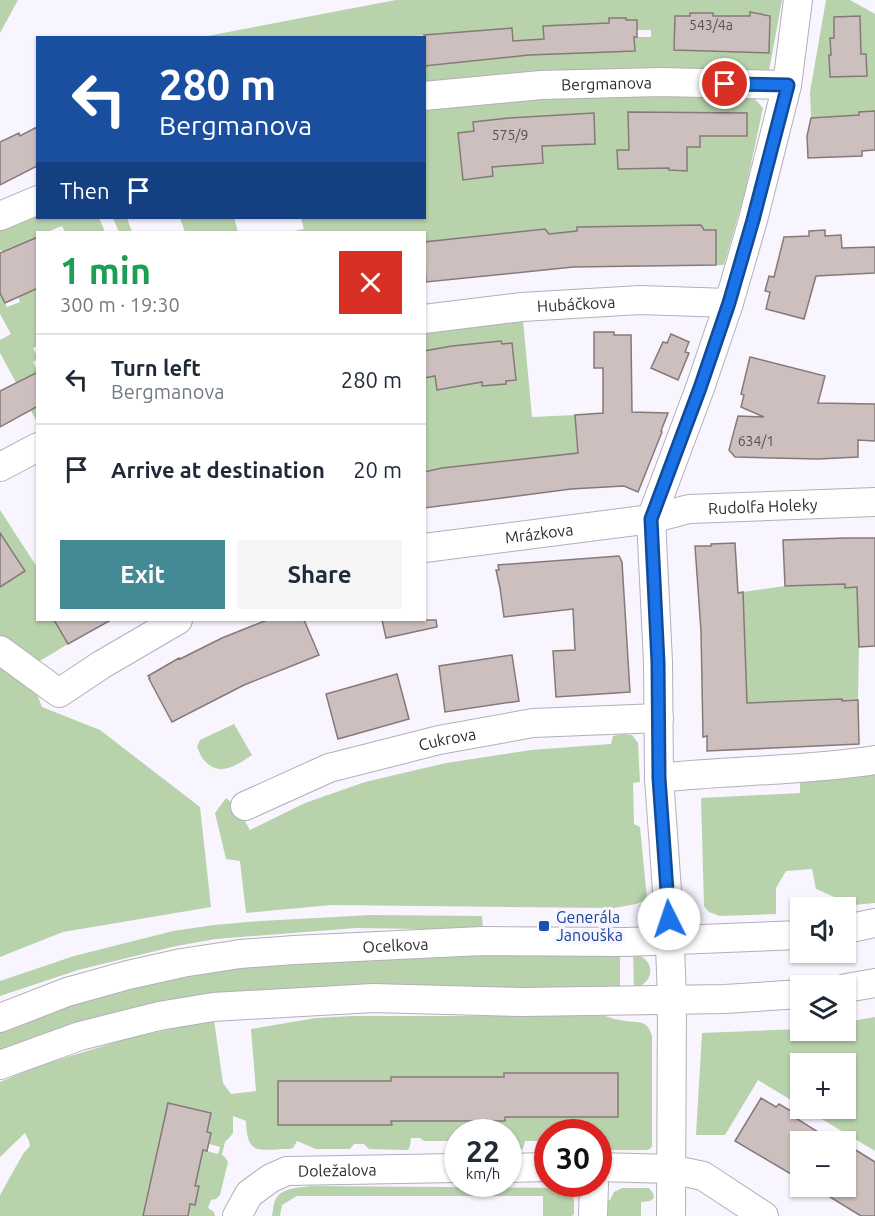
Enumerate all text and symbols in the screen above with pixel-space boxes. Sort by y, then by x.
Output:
house number: 543/4a [689,17,733,33]
pin [699,58,750,109]
icon: left [60,60,138,138]
text: 280 m [159,61,276,108]
icon: arrive [708,67,741,100]
street label: Bergmanova [561,73,652,93]
text: Bergmanova [159,110,312,140]
house number: 575/9 [492,127,528,143]
icon: arrive [122,174,155,207]
text: Then [60,178,110,203]
text: 1 min [60,250,151,291]
button: close [339,251,402,314]
street label: Hubáčkova [536,292,616,315]
text: 300 m · 19:30 [60,293,180,316]
text: Turn left [111,355,201,380]
icon: left [60,363,93,396]
text: 280 m [341,367,402,392]
text: Bergmanova [111,380,224,403]
house number: 634/1 [738,433,774,449]
icon: arrive [60,453,93,486]
text: Arrive at destination [111,457,325,482]
text: 20 m [353,457,402,482]
street label: Rudolfa Holeky [708,495,818,517]
street label: Mrázkova [504,520,574,547]
button: Exit [60,540,225,609]
button: Share [237,540,402,609]
street label: Cukrova [417,724,477,754]
position arrow [637,887,701,951]
map controls [790,897,856,1197]
button: sound [790,897,856,963]
place label: Generála Janouška [556,908,623,944]
marker: Generála Janouška [537,919,551,933]
street label: Ocelkova [362,935,429,956]
button: layers [790,975,856,1041]
button: + [790,1053,856,1119]
speed limit sign: 30 [534,1119,612,1197]
button: − [790,1131,856,1197]
text: 22 [466,1134,500,1168]
street label: Doležalova [298,1160,377,1180]
text: km/h [466,1165,500,1182]

